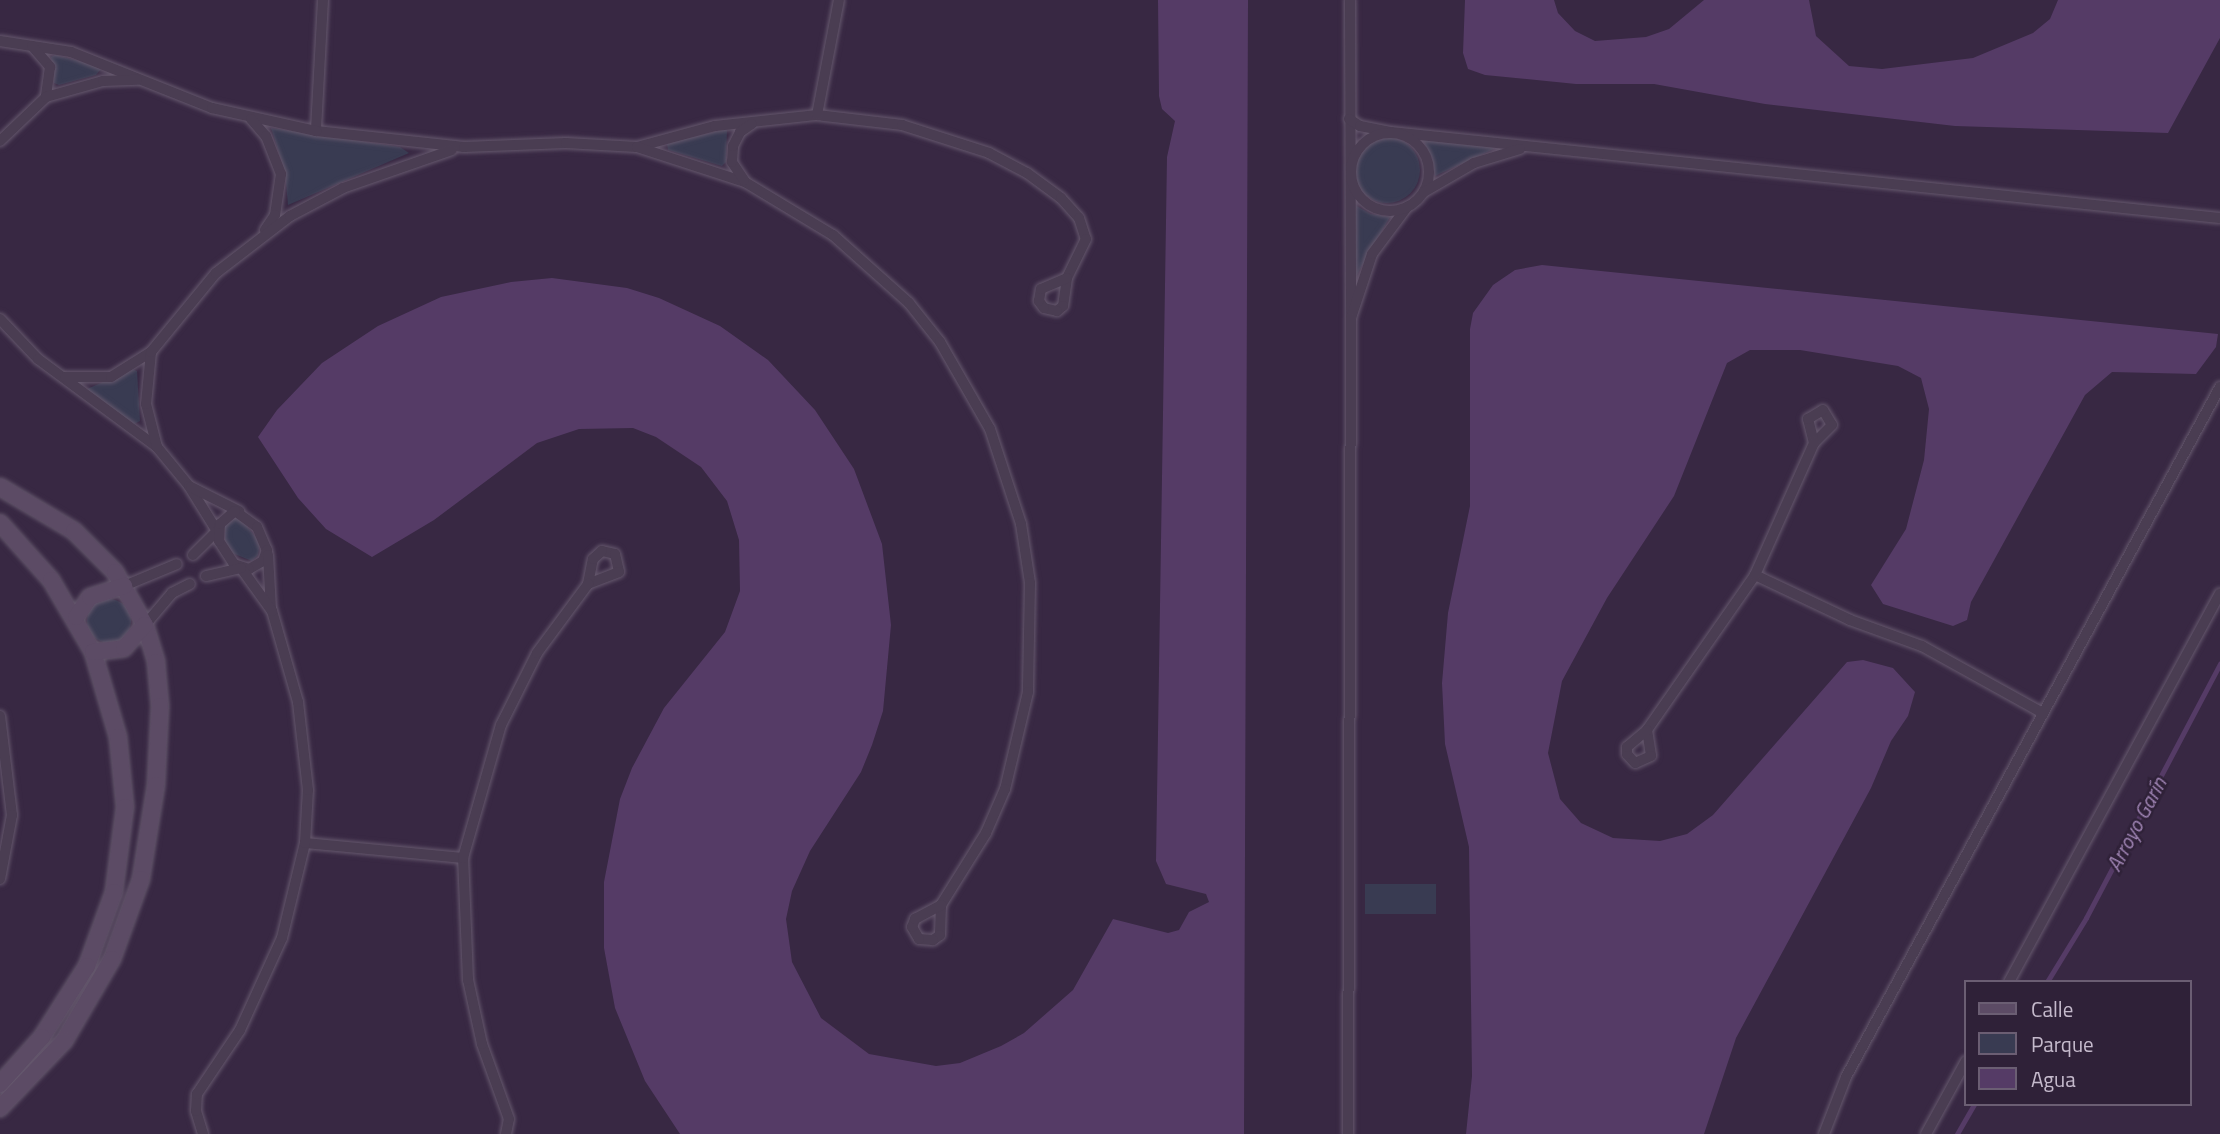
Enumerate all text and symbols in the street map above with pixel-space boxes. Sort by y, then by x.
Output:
water label: Arroyo Garín [2101,773,2171,875]
legend [1965,980,2192,1106]
text: Calle [2031,993,2073,1025]
text: Parque [2031,1028,2094,1060]
text: Agua [2031,1063,2076,1095]

